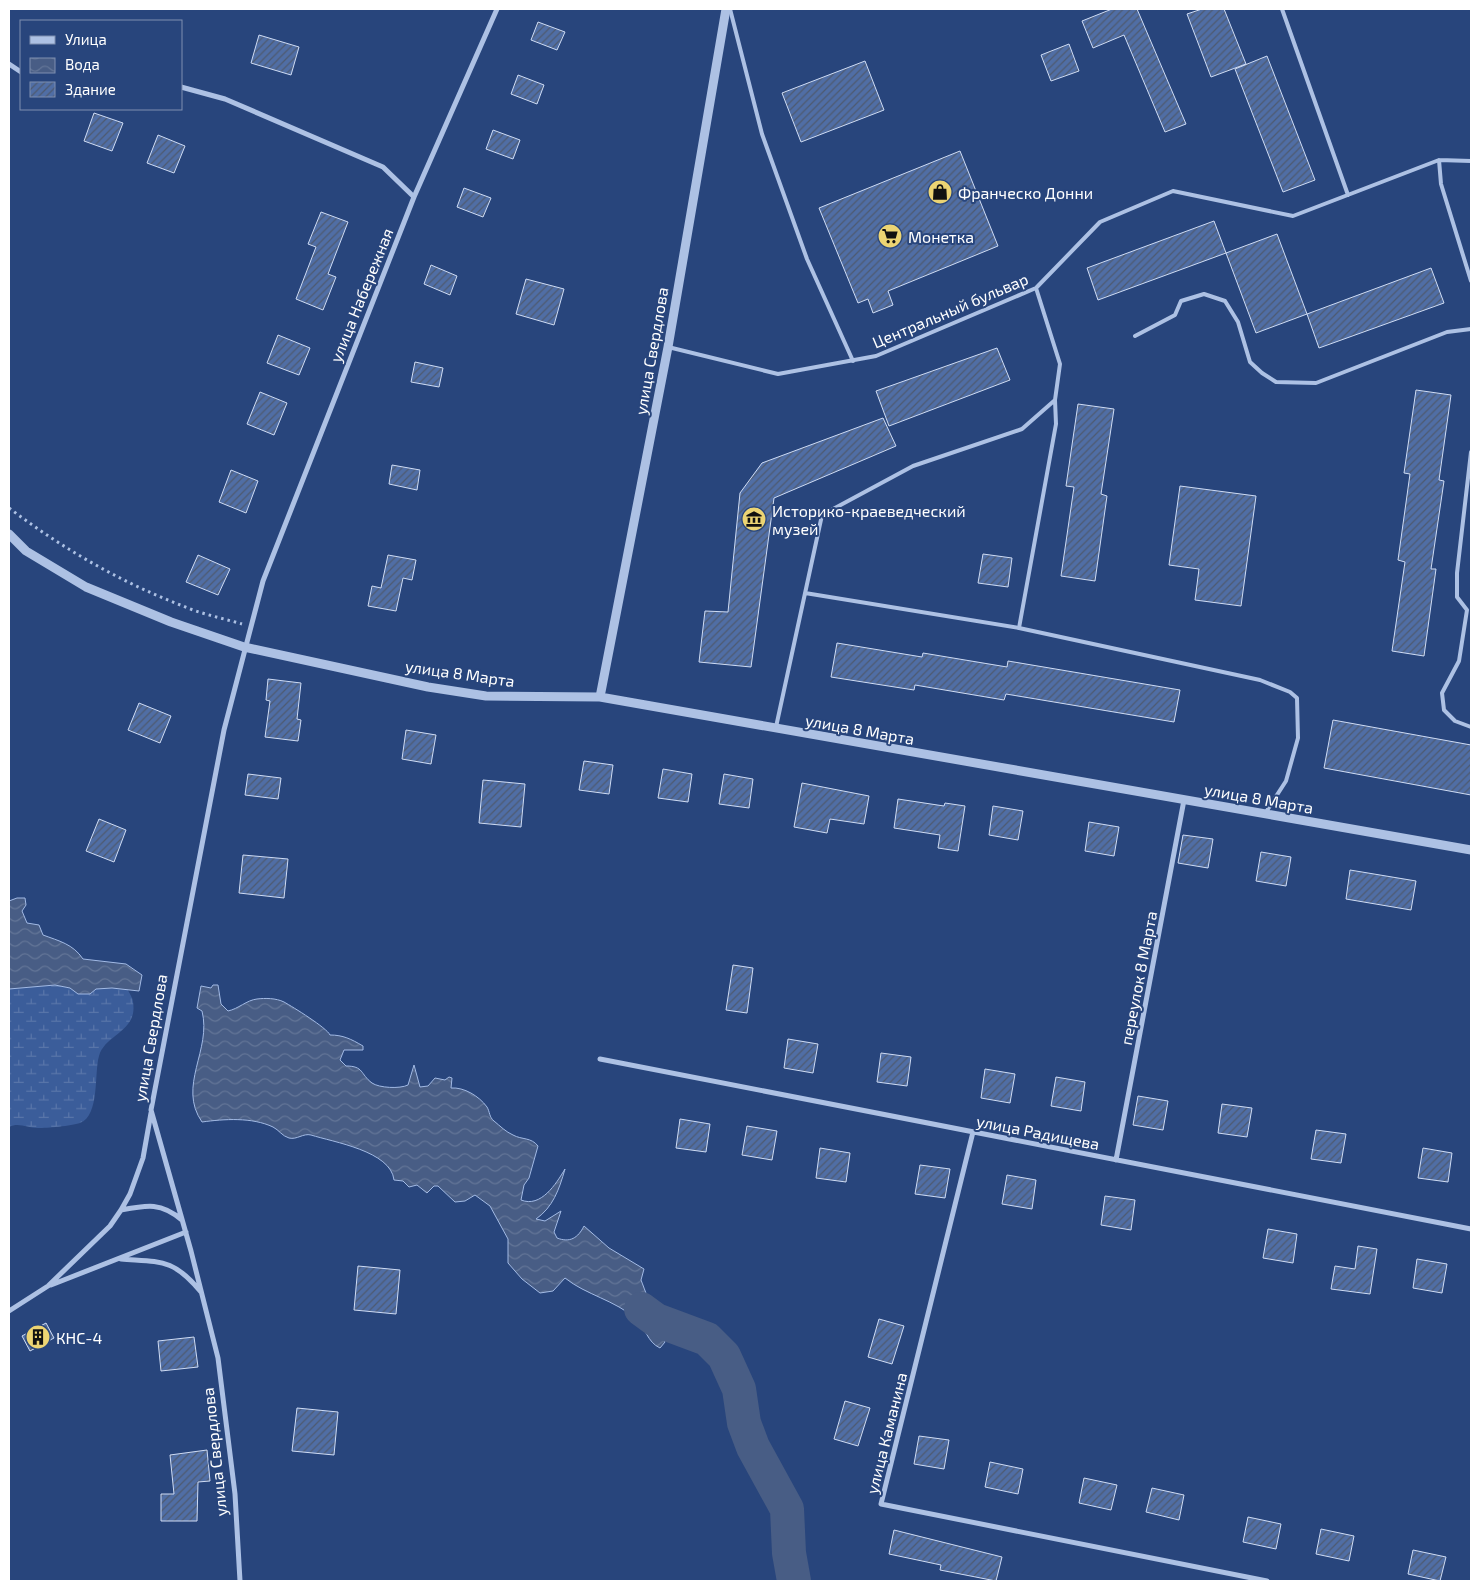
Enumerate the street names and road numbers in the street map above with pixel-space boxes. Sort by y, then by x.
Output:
street label: улица Набережная [325,225,398,365]
street label: Центральный бульвар [869,269,1031,352]
street label: улица Свердлова [630,286,673,417]
street label: улица 8 Марта [404,656,516,691]
street label: улица 8 Марта [804,710,916,749]
street label: улица 8 Марта [1203,779,1315,818]
street label: переулок 8 Марта [1116,909,1161,1047]
street label: улица Свердлова [129,973,172,1104]
street label: улица Радищева [975,1111,1101,1154]
street label: улица Каманина [862,1370,911,1496]
street label: улица Свердлова [198,1387,231,1517]

